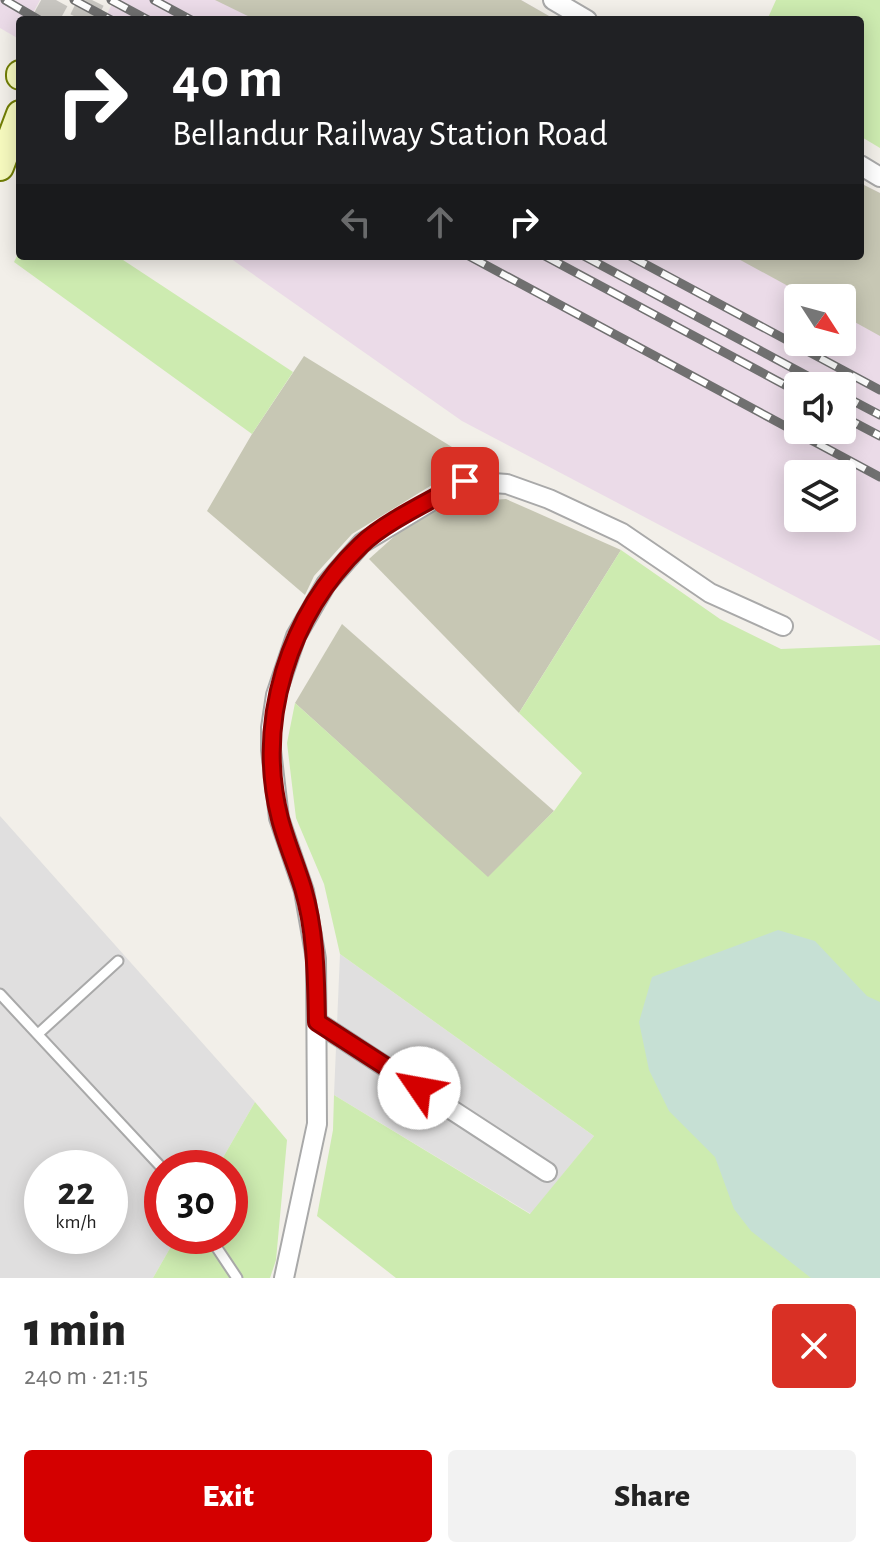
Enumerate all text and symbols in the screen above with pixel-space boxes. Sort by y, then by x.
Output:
icon: right [40,48,144,152]
text: 40 m [172,51,283,107]
text: Bellandur Railway Station Road [172,116,608,152]
icon: left [334,200,378,244]
icon: ahead [418,200,462,244]
icon: right [502,200,546,244]
north arrow [784,284,856,356]
map controls [784,284,856,532]
button: sound [784,372,856,444]
pin [431,447,499,515]
icon: arrive [443,459,487,503]
button: layers [784,460,856,532]
position arrow [377,1046,461,1130]
speed limit sign: 30 [144,1150,248,1254]
text: 22 [57,1172,95,1212]
text: km/h [55,1212,97,1232]
button: close [772,1304,856,1388]
text: 1 min [24,1307,126,1355]
text: 240 m · 21:15 [24,1363,148,1389]
button: Exit [24,1450,432,1542]
button: Share [448,1450,856,1542]

